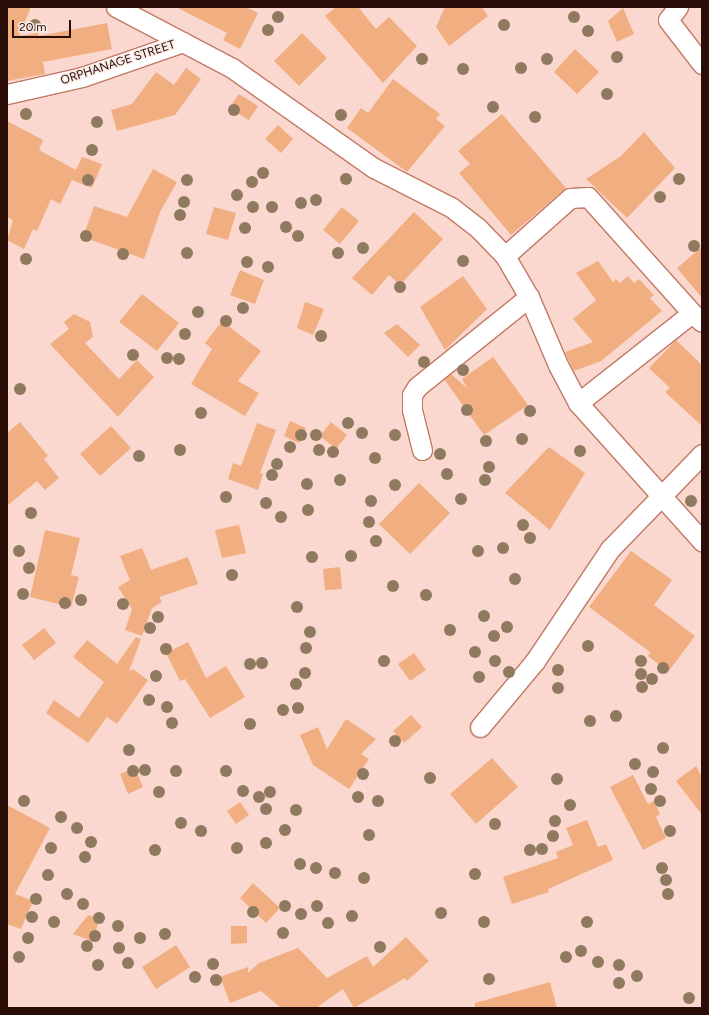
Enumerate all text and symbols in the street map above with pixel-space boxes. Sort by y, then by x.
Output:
scale bar [14,12,73,38]
text: 20 m [19,20,47,34]
street label: ORPHANAGE STREET [59,38,177,88]

